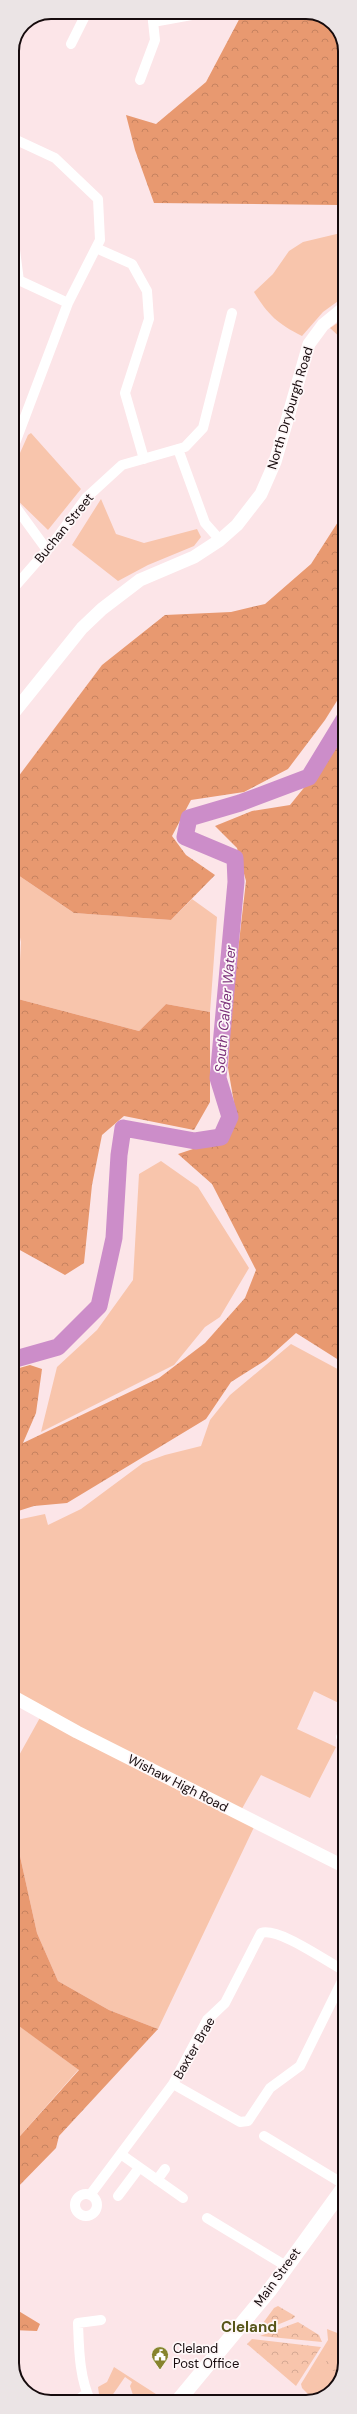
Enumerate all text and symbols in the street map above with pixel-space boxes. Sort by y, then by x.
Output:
street label: North Dryburgh Road [263,345,317,471]
street label: Buchan Street [31,490,97,566]
water label: South Calder Water [210,944,240,1074]
street label: Wishaw High Road [125,1750,231,1816]
street label: Baxter Brae [169,2014,219,2082]
street label: Main Street [250,2244,304,2310]
district label: Cleland [221,2317,277,2337]
place label: Cleland Post Office [173,2340,239,2372]
public building icon: Cleland Post Office [150,2345,170,2370]

